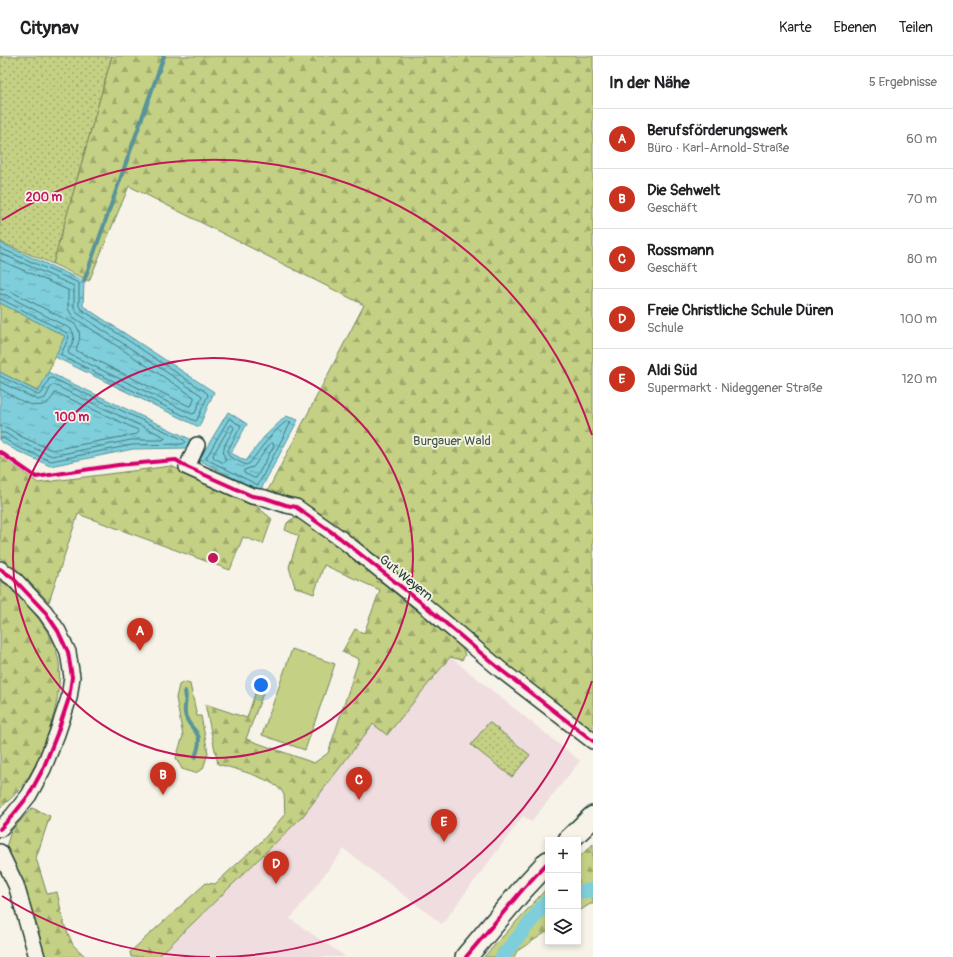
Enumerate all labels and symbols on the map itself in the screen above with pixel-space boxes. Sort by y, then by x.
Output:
text: 200 m [26,190,63,205]
text: 100 m [55,410,90,425]
park label: Burgauer Wald [413,433,491,449]
centre of rings [206,551,220,565]
street label: Gut Weyern [376,551,436,605]
pin: A [127,618,153,651]
your location [251,675,271,695]
pin: B [150,762,176,795]
pin: C [346,767,372,800]
pin: E [431,809,457,842]
pin: D [263,851,289,884]

